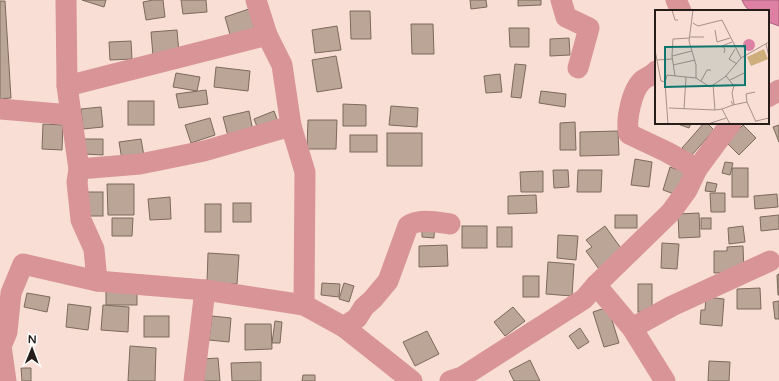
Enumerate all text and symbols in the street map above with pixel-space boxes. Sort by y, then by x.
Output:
inset map [655,10,769,124]
north arrow [12,329,52,369]
text: N [28,333,37,346]

